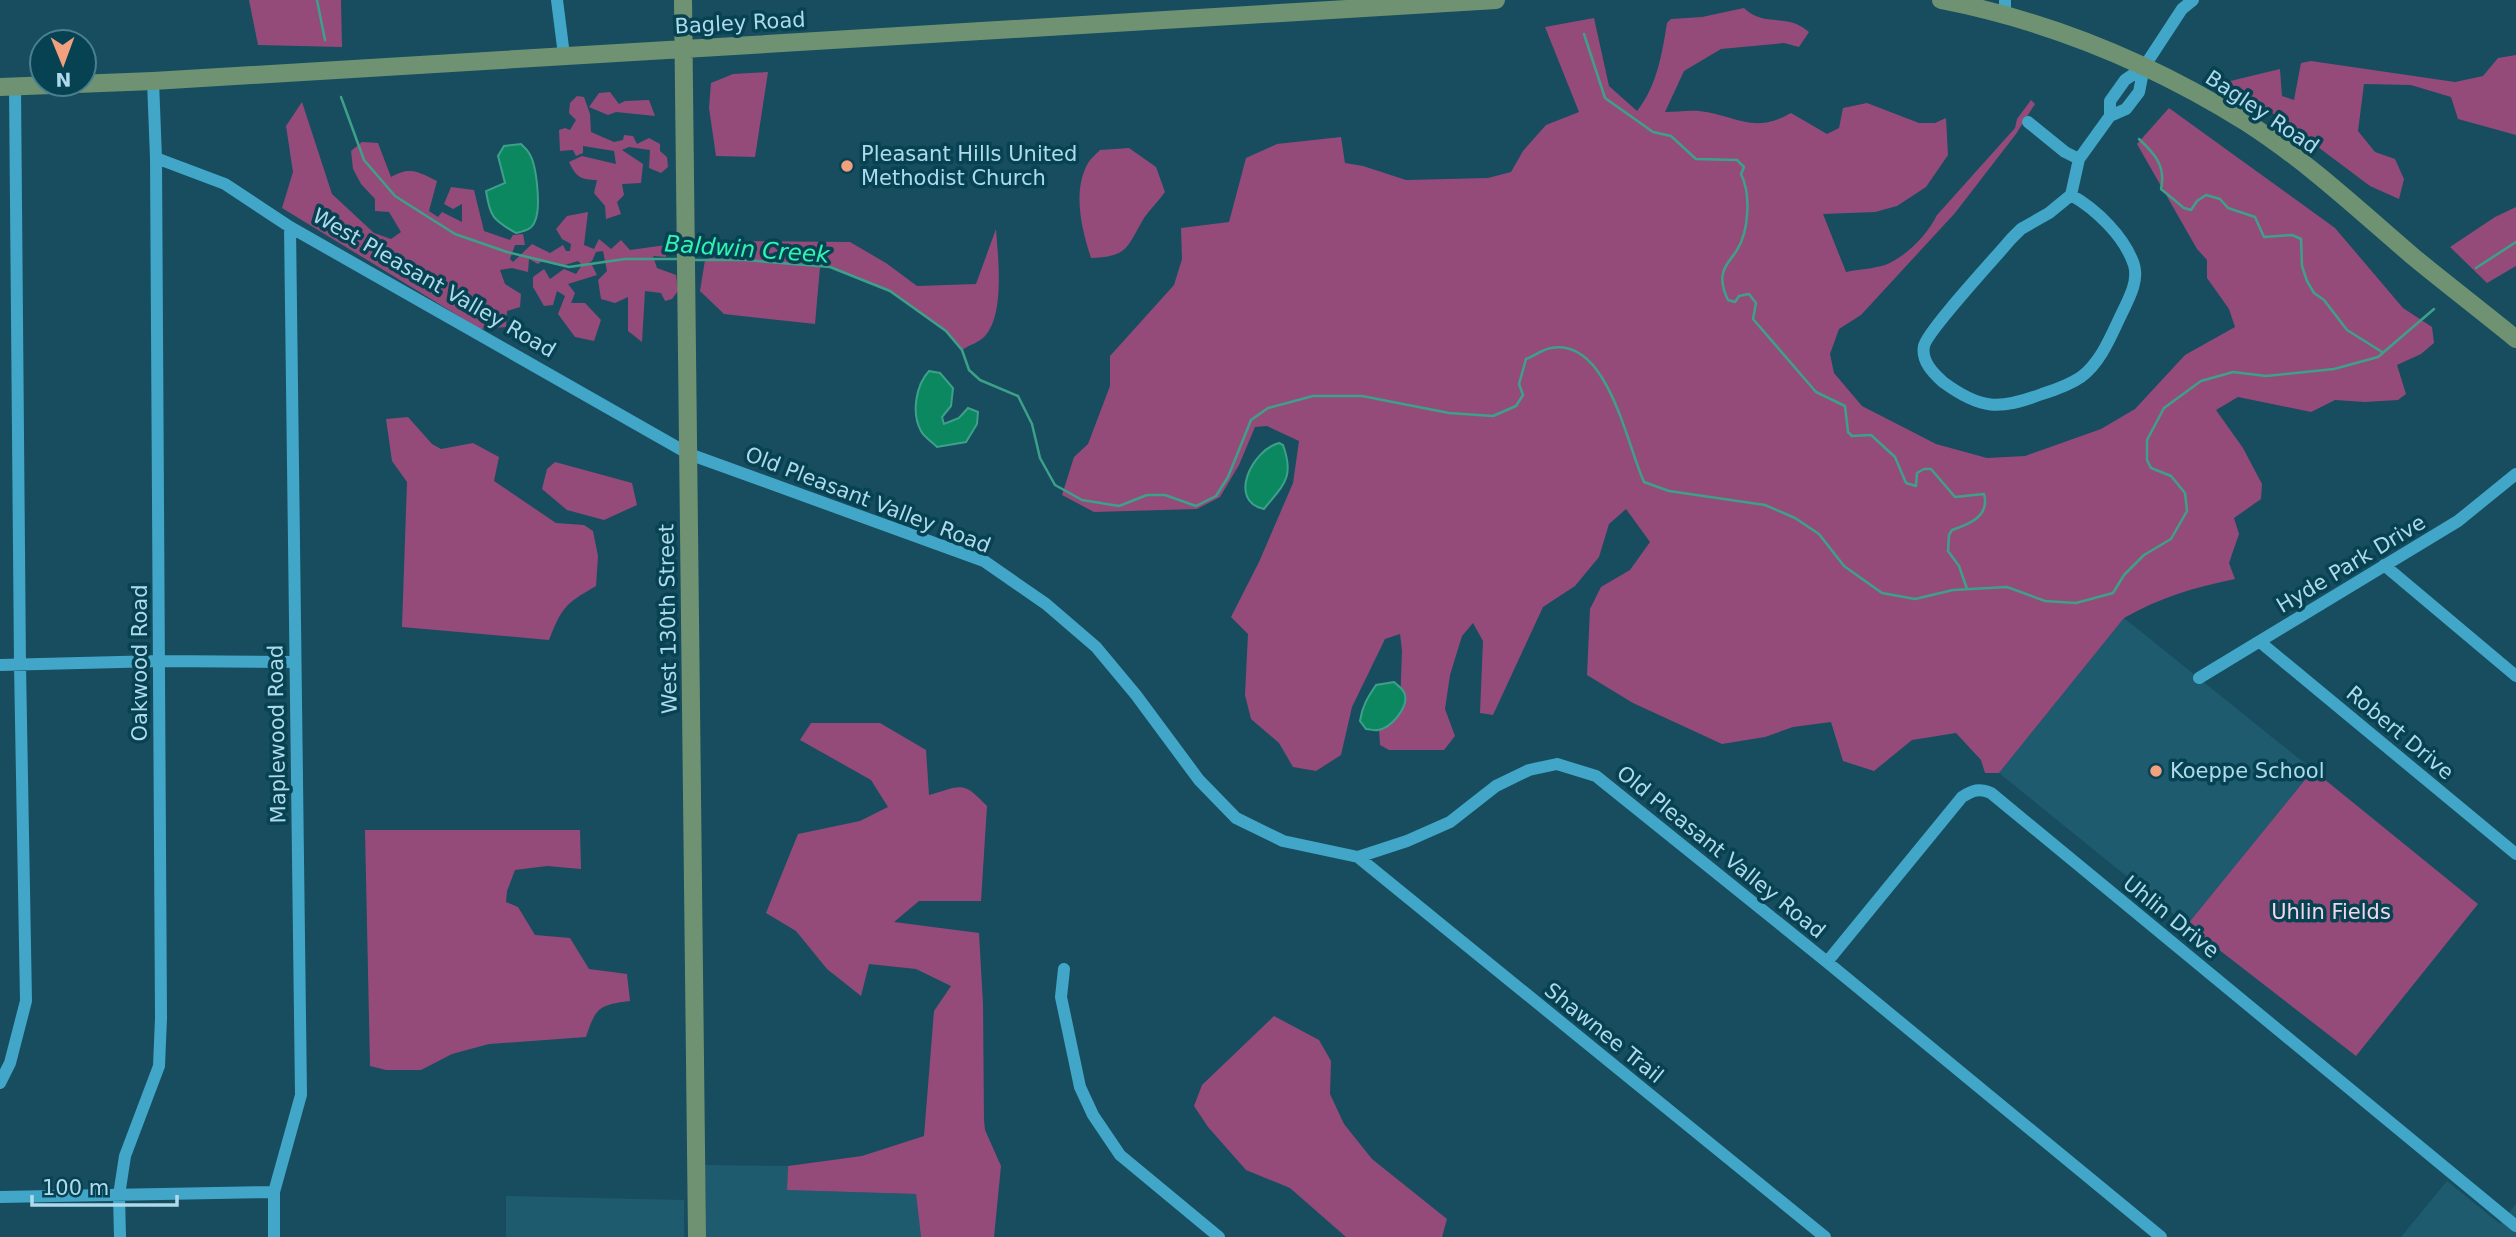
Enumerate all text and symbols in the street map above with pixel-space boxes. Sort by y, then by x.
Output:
street label: Bagley Road [674,8,806,38]
north arrow [28,28,98,98]
street label: Bagley Road [2201,65,2323,159]
text: N [55,69,71,91]
place label: Pleasant Hills United Methodist Church [861,142,1077,190]
marker: Pleasant Hills United Methodist Church [839,158,855,174]
street label: West Pleasant Valley Road [308,203,560,363]
water label: Baldwin Creek [664,230,832,268]
street label: Old Pleasant Valley Road [742,442,994,558]
street label: Hyde Park Drive [2272,510,2430,618]
street label: West 130th Street [654,524,682,714]
street label: Oakwood Road [128,584,152,742]
street label: Maplewood Road [263,644,291,824]
street label: Robert Drive [2342,681,2458,785]
place label: Koeppe School [2170,759,2324,783]
street label: Old Pleasant Valley Road [1612,761,1830,943]
marker: Koeppe School [2148,763,2164,779]
street label: Uhlin Drive [2118,871,2224,963]
park label: Uhlin Fields [2271,900,2391,924]
street label: Shawnee Trail [1540,978,1668,1088]
scale bar [32,1164,177,1208]
text: 100 m [42,1176,109,1200]

